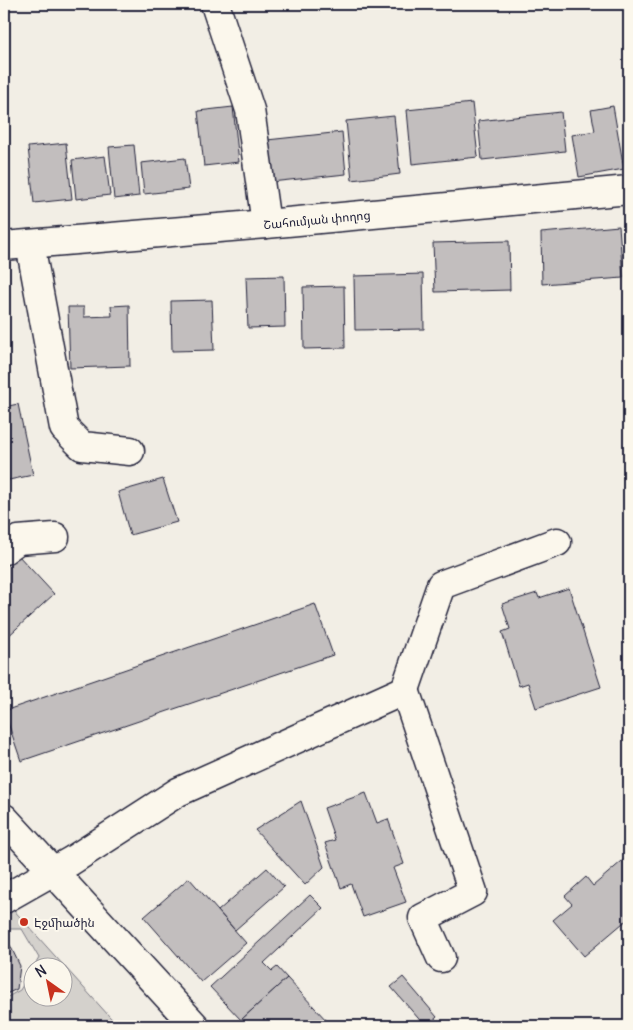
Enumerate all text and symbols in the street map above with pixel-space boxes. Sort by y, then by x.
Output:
street label: Շահումյան փողոց [263,207,371,232]
place label: Էջմիածին [34,915,95,930]
marker: Էջմիածին [18,916,30,928]
north arrow [22,958,72,1008]
text: N [32,961,50,981]

